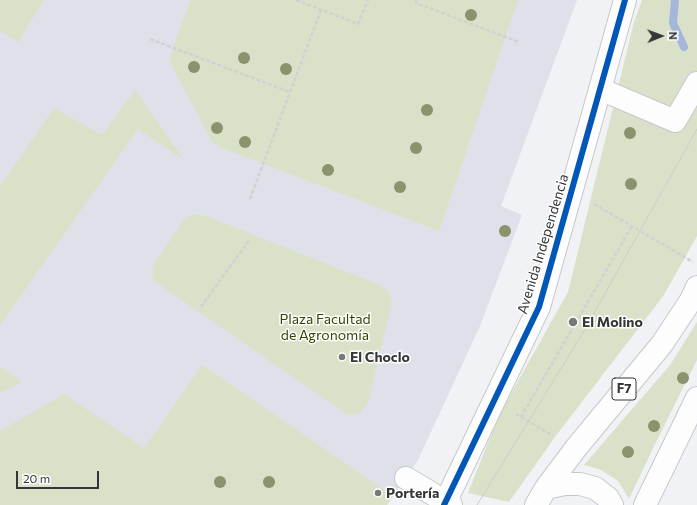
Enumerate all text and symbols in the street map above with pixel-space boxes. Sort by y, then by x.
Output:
north arrow [641,16,681,56]
text: N [667,32,680,40]
street label: Avenida Independencia [514,172,572,316]
park label: Plaza Facultad de Agronomía [279,311,371,344]
place label: El Molino [582,314,643,330]
marker: El Molino [567,316,579,328]
place label: El Choclo [350,349,410,365]
marker: El Choclo [337,352,347,362]
road number: F7 [612,378,636,400]
scale bar [18,463,101,489]
text: 20 m [23,471,50,485]
place label: Portería [386,485,439,501]
marker: Portería [373,488,383,498]

